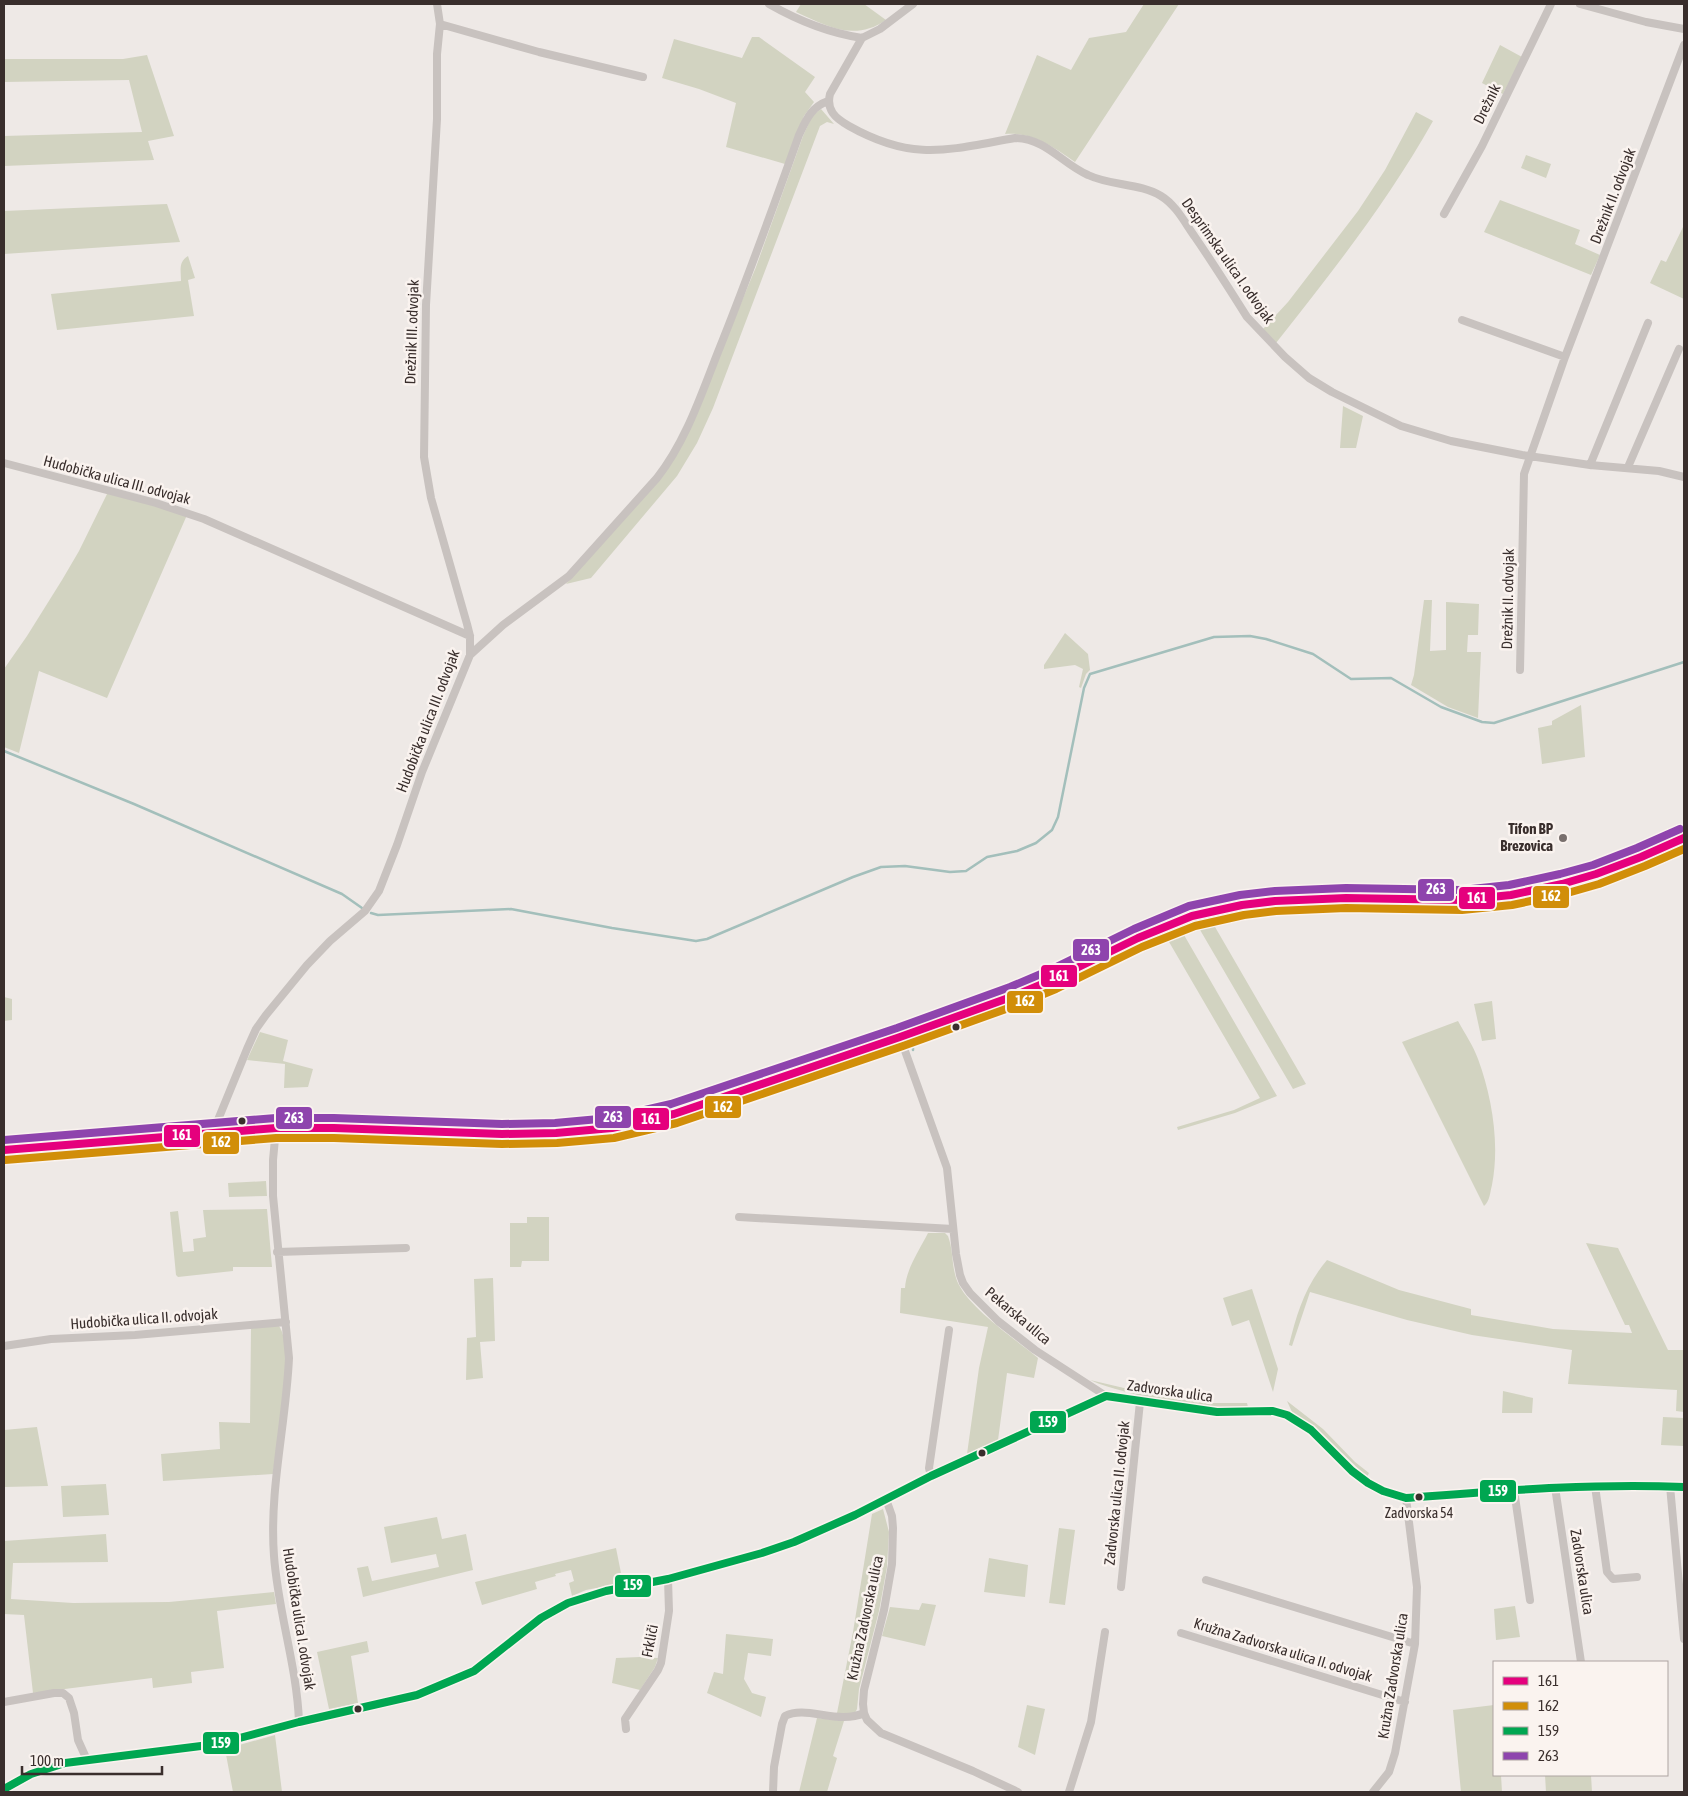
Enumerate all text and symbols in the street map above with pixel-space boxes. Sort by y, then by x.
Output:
street label: Drežnik [1470,81,1504,127]
street label: Drežnik II. odvojak [1586,145,1639,246]
street label: Desprimska ulica I. odvojak [1179,195,1278,327]
street label: Drežnik III. odvojak [401,279,422,385]
street label: Hudobička ulica III. odvojak [42,452,193,507]
street label: Drežnik II. odvojak [1498,548,1517,650]
street label: Hudobička ulica III. odvojak [392,647,463,795]
place label: Tifon BP Brezovica [1500,820,1554,854]
marker: Tifon BP Brezovica [1557,832,1569,844]
line badge: 263 [1417,878,1455,902]
text: 263 [1426,881,1446,897]
line badge: 162 [1532,885,1570,909]
line badge: 161 [1458,886,1496,910]
text: 162 [1541,888,1561,904]
text: 161 [1467,890,1487,906]
line badge: 263 [1072,938,1110,962]
text: 263 [1081,942,1101,958]
line badge: 161 [1040,964,1078,988]
text: 161 [1049,968,1069,984]
line badge: 162 [1006,990,1044,1014]
text: 162 [1015,993,1035,1009]
unlabelled marker [951,1022,961,1032]
line badge: 162 [704,1095,742,1119]
text: 162 [713,1099,733,1115]
line badge: 263 [594,1105,632,1129]
line badge: 263 [275,1106,313,1130]
line badge: 161 [632,1107,670,1131]
text: 263 [603,1109,623,1125]
text: 263 [284,1110,304,1126]
text: 161 [641,1111,661,1127]
unlabelled marker [237,1116,247,1126]
line badge: 161 [163,1124,201,1148]
text: 161 [172,1127,192,1143]
line badge: 162 [202,1131,240,1155]
text: 162 [211,1134,231,1150]
street label: Pekarska ulica [982,1283,1054,1348]
street label: Hudobička ulica II. odvojak [70,1305,219,1332]
street label: Zadvorska ulica [1126,1376,1214,1405]
line badge: 159 [1029,1410,1067,1434]
text: 159 [1038,1414,1058,1430]
street label: Zadvorska ulica II. odvojak [1100,1419,1133,1566]
unlabelled marker [977,1448,987,1458]
line badge: 159 [1479,1479,1517,1503]
text: 159 [1488,1483,1508,1499]
marker: Zadvorska 54 [1414,1492,1424,1502]
place label: Zadvorska 54 [1385,1505,1454,1521]
street label: Zadvorska ulica [1567,1528,1598,1616]
street label: Hudobička ulica I. odvojak [280,1547,319,1692]
street label: Kružna Zadvorska ulica [843,1554,886,1682]
line badge: 159 [614,1574,652,1598]
text: 159 [623,1577,643,1593]
street label: Kružna Zadvorska ulica [1374,1612,1411,1740]
street label: Kružna Zadvorska ulica II. odvojak [1192,1614,1375,1685]
street label: Frkliči [638,1623,661,1659]
legend [1493,1661,1668,1776]
text: 161 [1538,1672,1559,1689]
text: 162 [1538,1697,1559,1714]
unlabelled marker [353,1704,363,1714]
text: 159 [1538,1722,1559,1739]
line badge: 159 [202,1731,240,1755]
text: 159 [211,1735,231,1751]
scale bar [22,1744,162,1776]
text: 263 [1538,1747,1559,1764]
text: 100 m [30,1752,64,1769]

